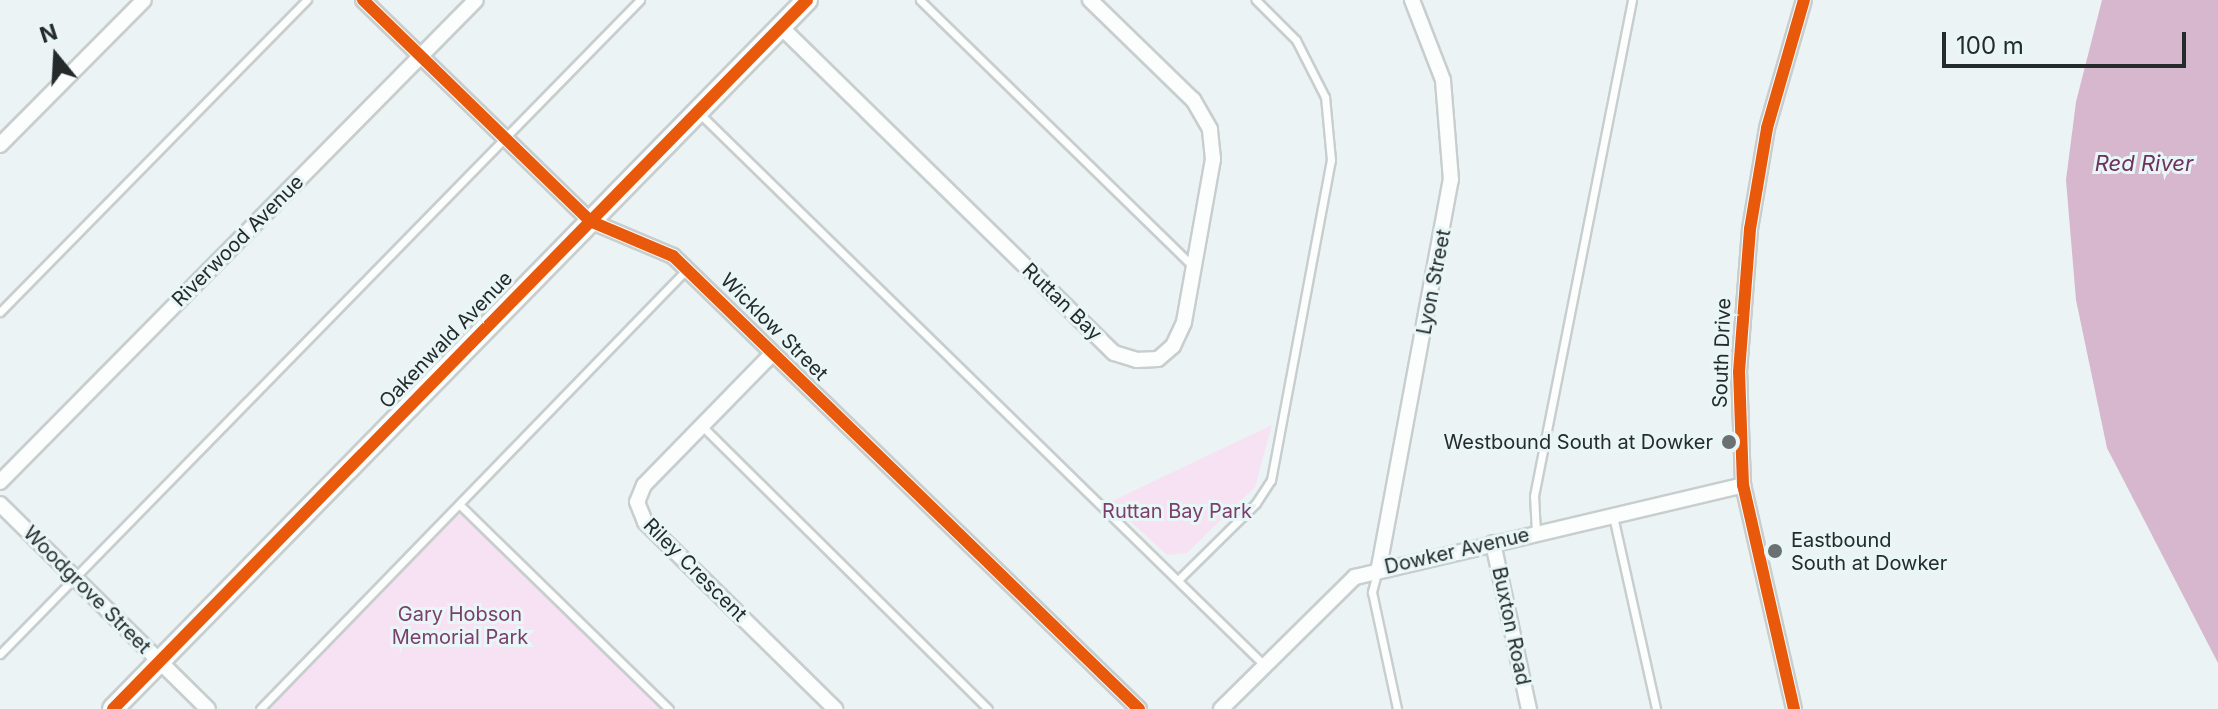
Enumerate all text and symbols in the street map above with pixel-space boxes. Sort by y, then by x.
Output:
north arrow [16,16,96,96]
scale bar [1946,16,2190,66]
text: N [37,18,61,48]
text: 100 m [1956,31,2024,60]
water label: Red River [2095,151,2193,177]
street label: Riverwood Avenue [167,170,309,312]
street label: Lyon Street [1412,227,1456,337]
street label: Ruttan Bay [1017,258,1107,346]
street label: Oakenwald Avenue [374,267,518,413]
street label: Wicklow Street [715,268,833,386]
street label: South Drive [1708,297,1736,409]
place label: Westbound South at Dowker [1444,430,1713,454]
marker: Westbound South at Dowker [1720,433,1738,451]
park label: Ruttan Bay Park [1102,499,1252,523]
street label: Riley Crescent [638,513,752,627]
street label: Woodgrove Street [18,521,156,659]
street label: Dowker Avenue [1382,523,1532,579]
place label: Eastbound South at Dowker [1791,528,1947,575]
marker: Eastbound South at Dowker [1766,542,1784,560]
street label: Buxton Road [1487,565,1535,687]
park label: Gary Hobson Memorial Park [392,602,528,649]

